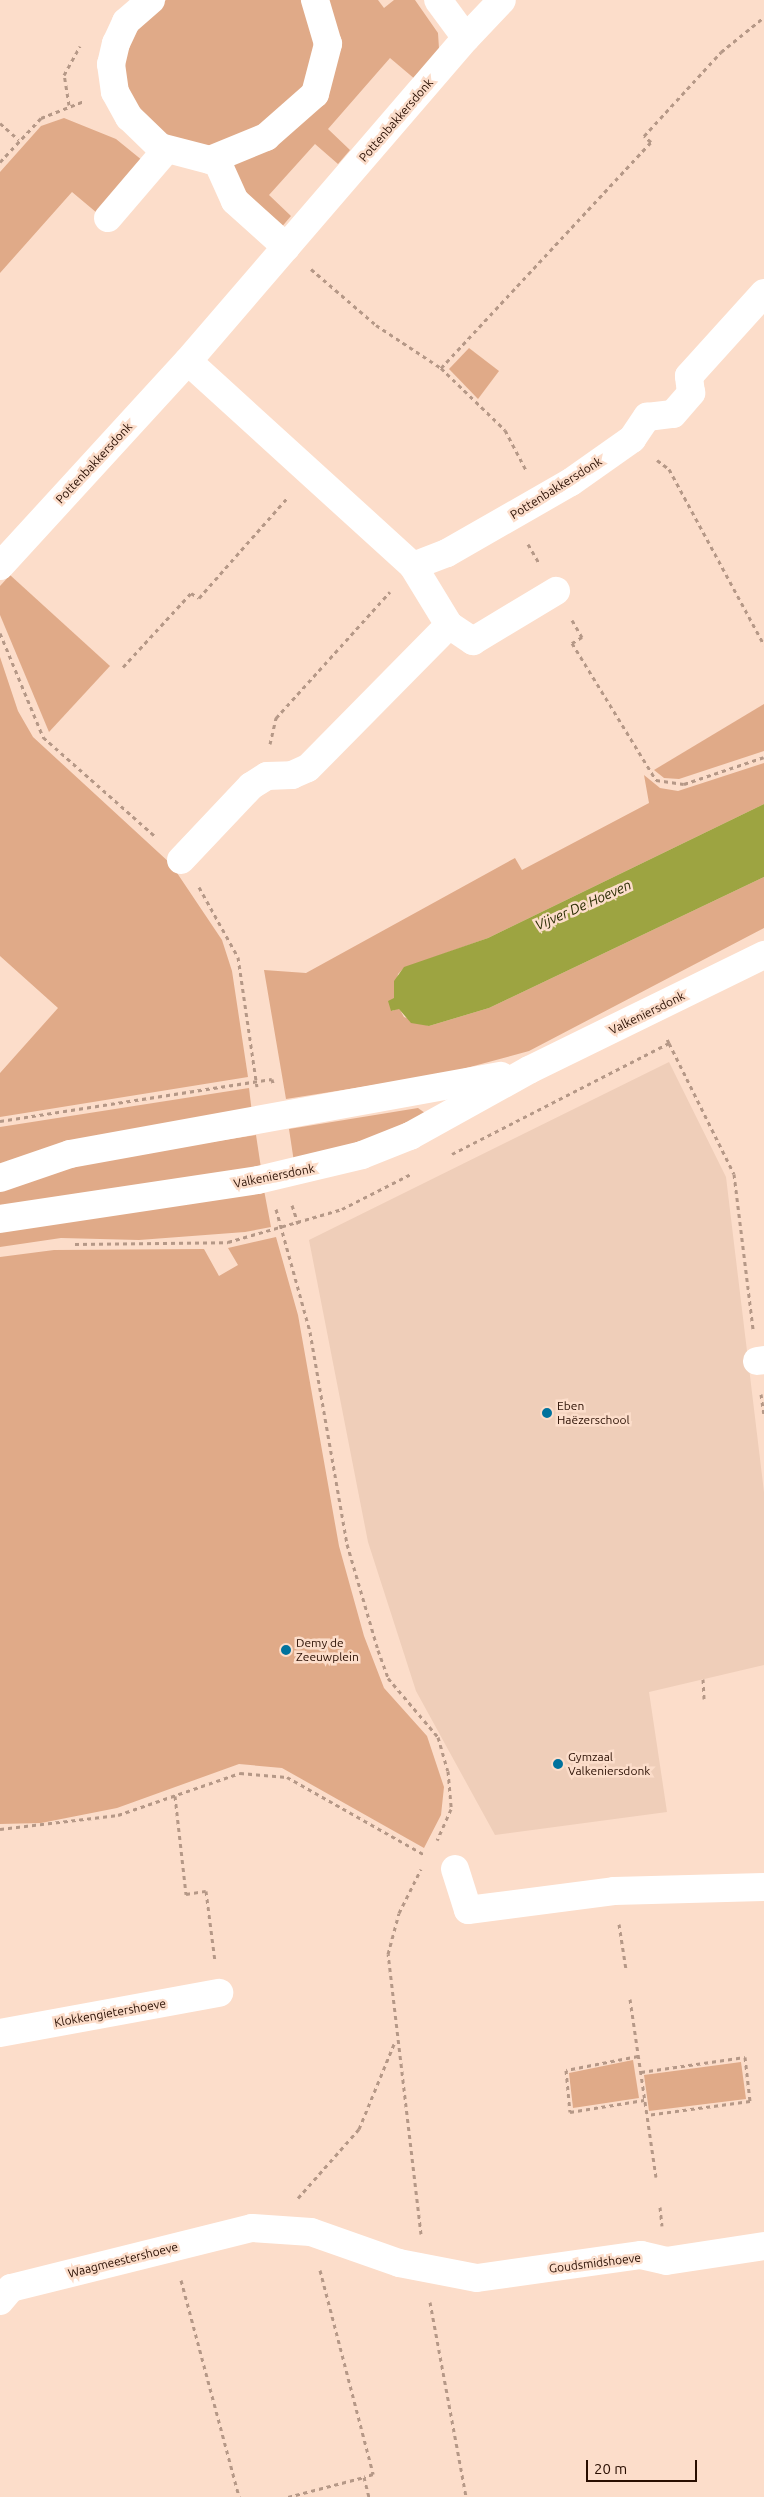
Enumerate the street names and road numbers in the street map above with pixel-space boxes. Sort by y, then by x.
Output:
street label: Pottenbakkersdonk [356,76,436,164]
street label: Pottenbakkersdonk [53,420,135,506]
street label: Pottenbakkersdonk [507,454,605,522]
street label: Valkeniersdonk [607,988,687,1038]
street label: Valkeniersdonk [232,1161,316,1191]
street label: Klokkengietershoeve [53,1996,167,2030]
street label: Waagmeestershoeve [66,2239,180,2281]
street label: Goudsmidshoeve [548,2250,642,2276]

